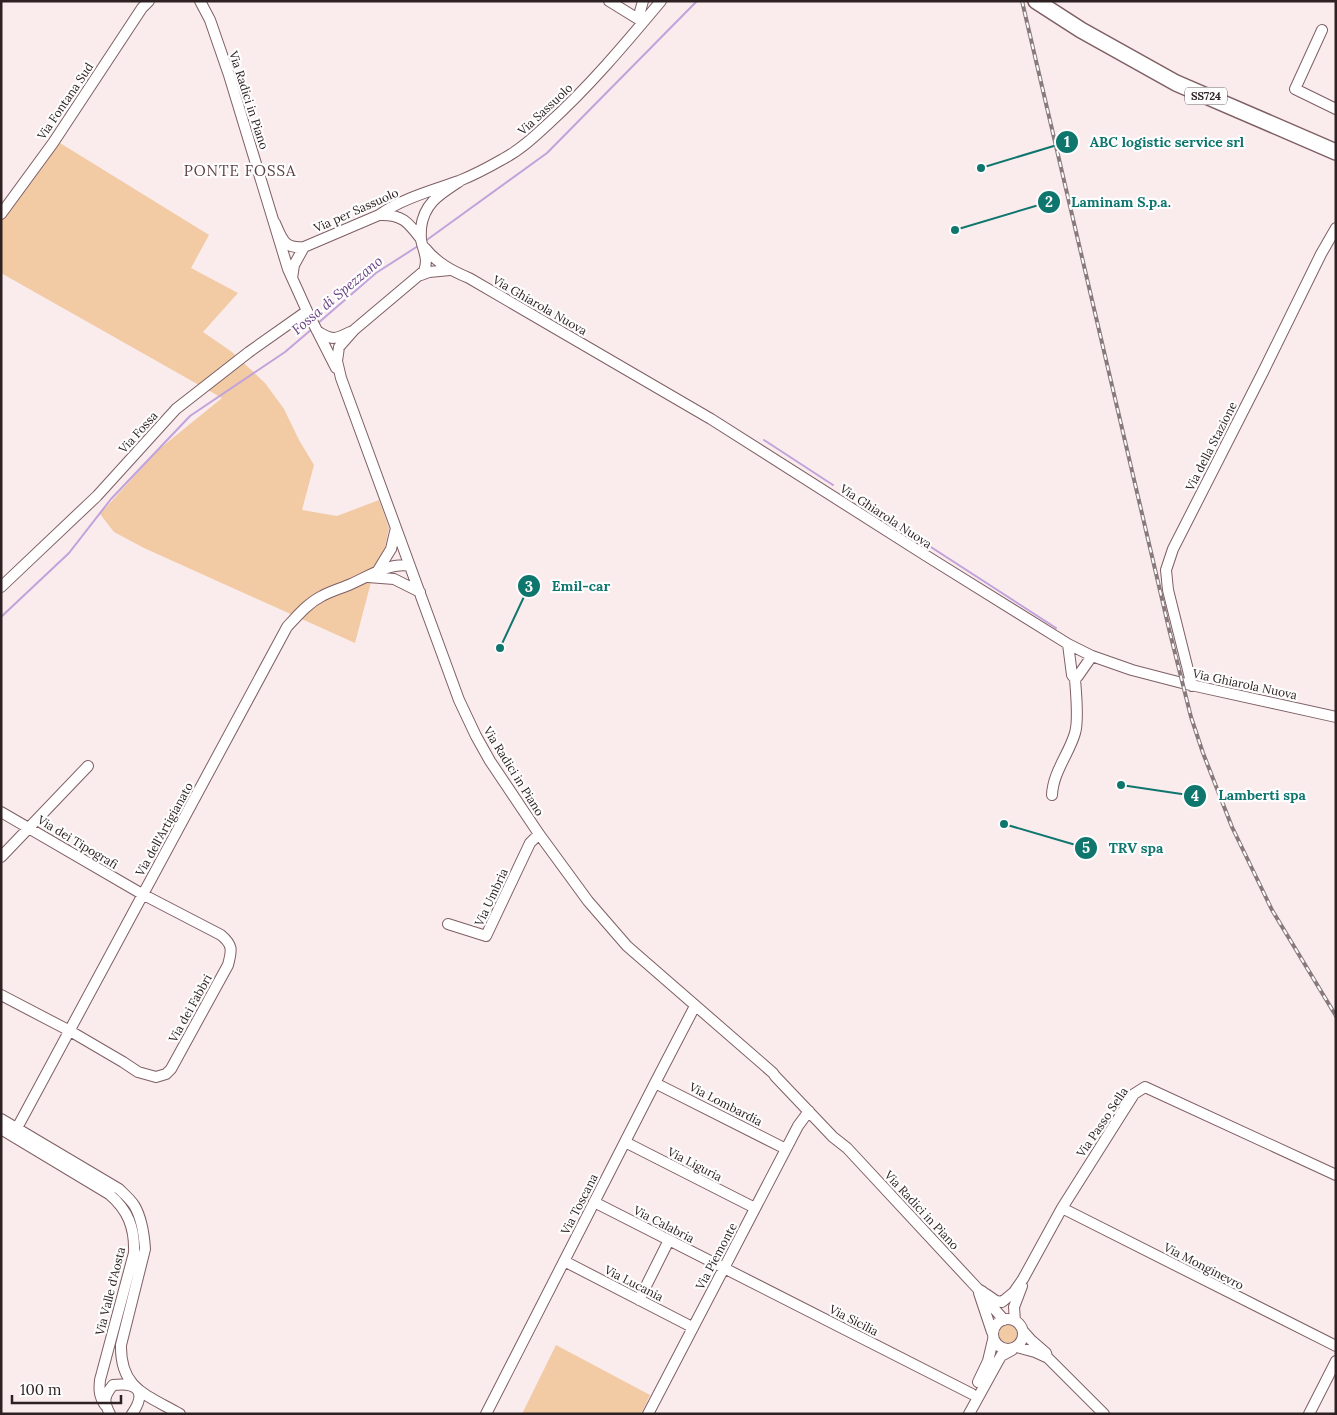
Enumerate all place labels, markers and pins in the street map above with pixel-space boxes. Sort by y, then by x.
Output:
callout: ABC logistic service srl [1054,127,1254,156]
callout: Laminam S.p.a. [1036,188,1181,217]
callout: Emil-car [517,572,620,601]
callout: Lamberti spa [1183,781,1315,810]
callout: TRV spa [1073,834,1173,863]

